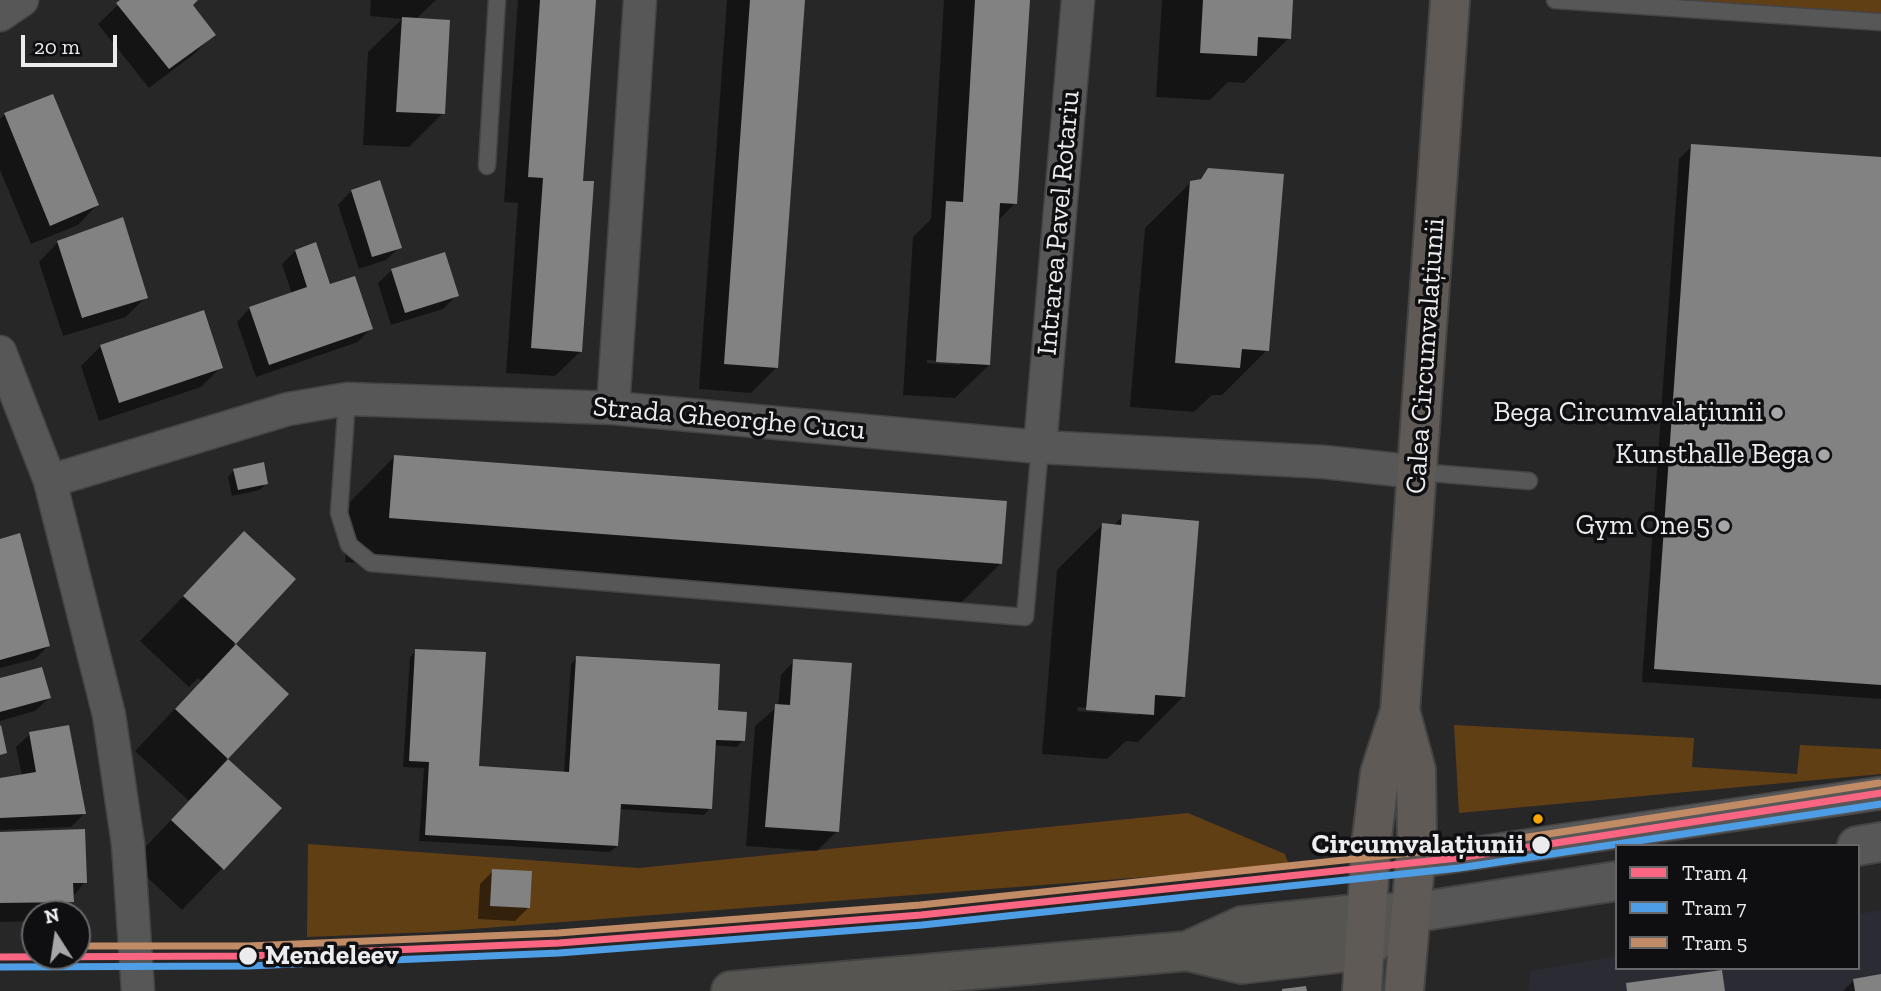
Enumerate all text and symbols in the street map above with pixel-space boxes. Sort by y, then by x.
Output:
scale bar [24,21,121,65]
text: 20 m [34,34,80,59]
street label: Intrarea Pavel Rotariu [1031,89,1087,357]
street label: Calea Circumvalațiunii [1400,217,1452,495]
street label: Strada Gheorghe Cucu [591,390,867,448]
place label: Bega Circumvalațiunii [1493,396,1763,430]
marker: Bega Circumvalațiunii [1769,405,1785,421]
place label: Kunsthalle Bega [1615,438,1810,472]
marker: Kunsthalle Bega [1816,447,1832,463]
place label: Gym One 5 [1576,509,1710,543]
marker: Gym One 5 [1716,518,1732,534]
unlabelled marker [1531,812,1545,826]
place label: Circumvalațiunii [1312,828,1524,862]
marker: Circumvalațiunii [1530,834,1552,856]
legend [1615,844,1860,970]
text: Tram 4 [1682,860,1748,885]
text: Tram 7 [1682,895,1746,920]
north arrow [21,900,91,970]
text: N [42,903,61,929]
text: Tram 5 [1682,930,1747,955]
place label: Mendeleev [265,939,399,973]
marker: Mendeleev [237,945,259,967]

